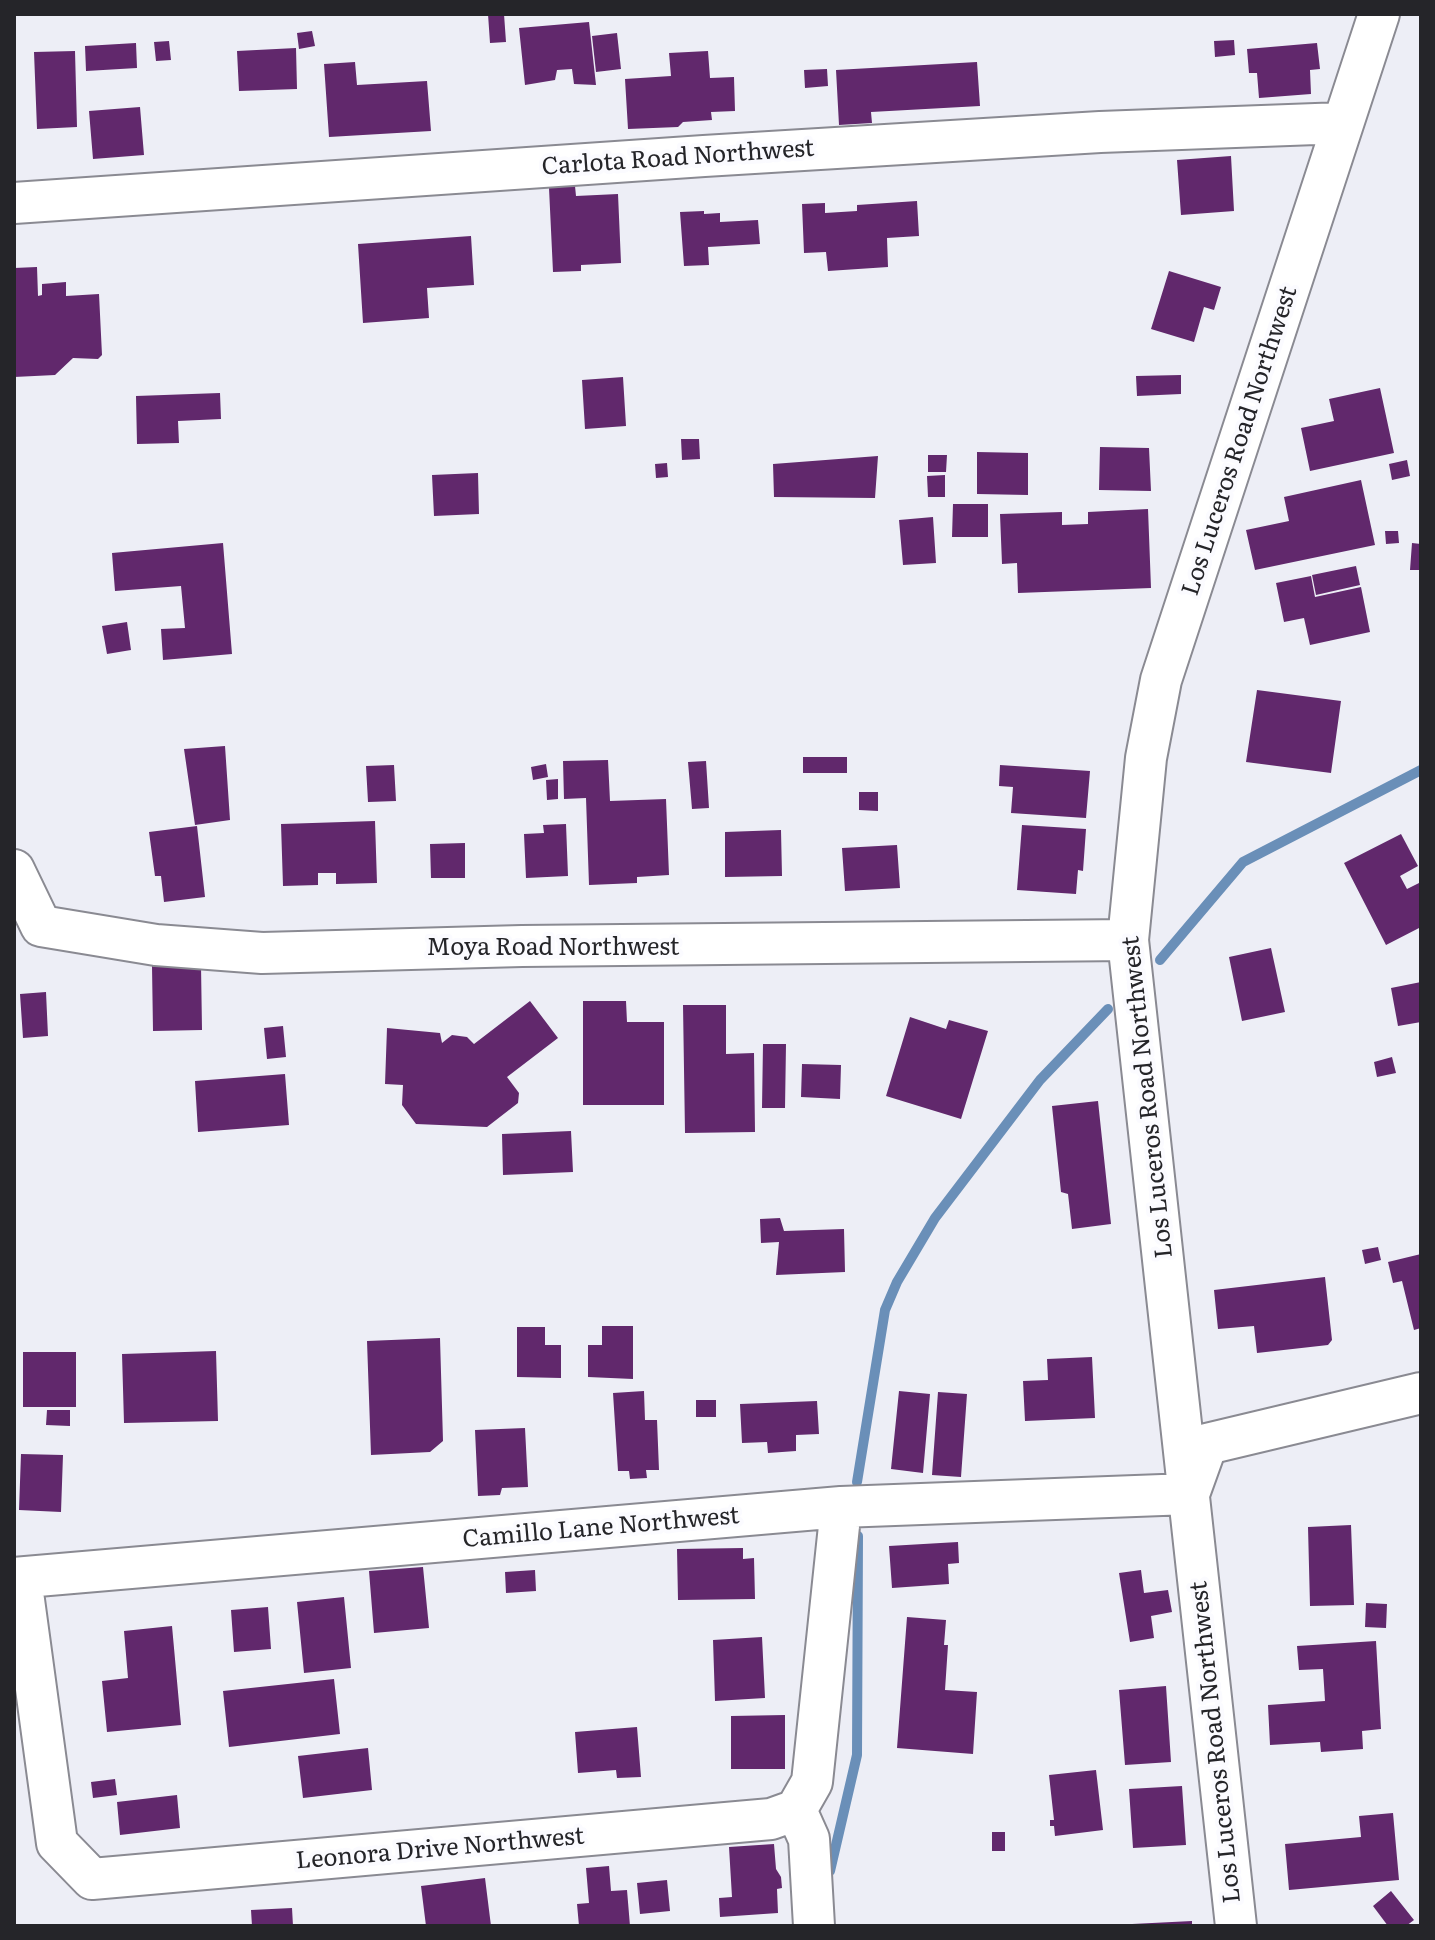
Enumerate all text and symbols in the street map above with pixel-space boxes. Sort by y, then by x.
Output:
street label: Carlota Road Northwest [541,134,815,182]
street label: Los Luceros Road Northwest [1176,283,1304,599]
street label: Moya Road Northwest [427,934,679,962]
street label: Los Luceros Road Northwest [1117,935,1179,1259]
street label: Camillo Lane Northwest [461,1502,741,1554]
street label: Los Luceros Road Northwest [1185,1580,1247,1904]
street label: Leonora Drive Northwest [295,1822,585,1876]

